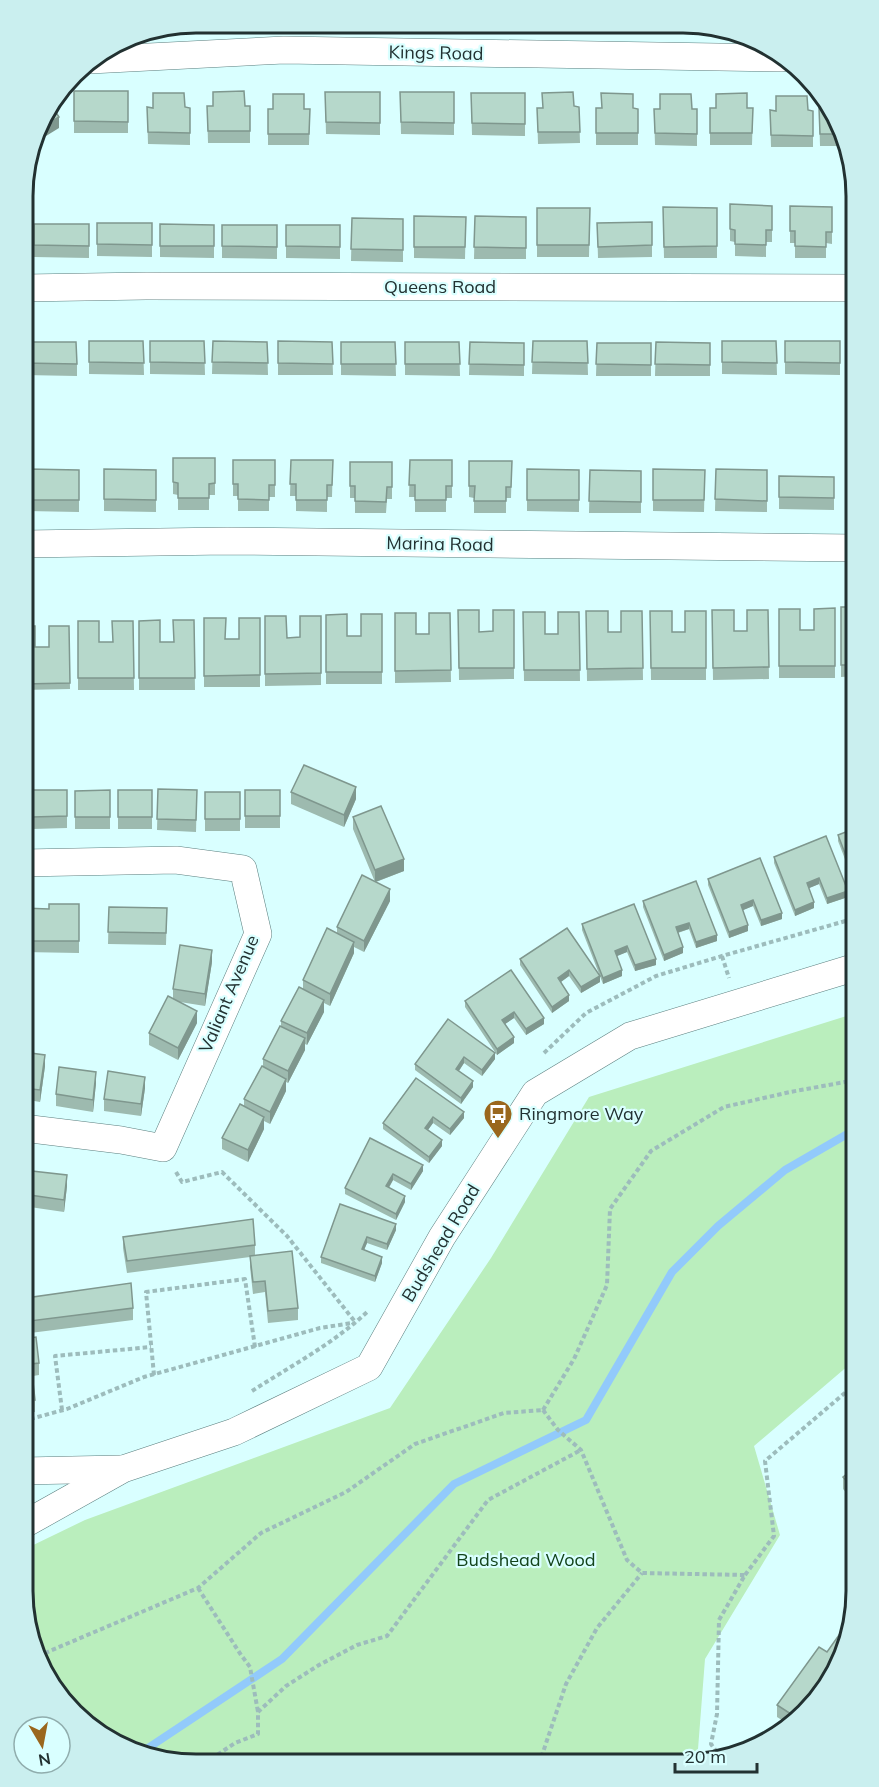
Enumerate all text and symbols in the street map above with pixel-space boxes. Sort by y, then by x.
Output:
street label: Kings Road [388,40,484,65]
street label: Queens Road [384,275,496,298]
street label: Marina Road [386,531,494,556]
street label: Valiant Avenue [193,931,264,1056]
bus stop icon: Ringmore Way [482,1098,514,1140]
place label: Ringmore Way [519,1102,644,1125]
street label: Budshead Road [396,1180,485,1306]
park label: Budshead Wood [456,1548,596,1571]
north arrow [12,1715,72,1775]
scale bar [675,1736,758,1774]
text: 20 m [684,1745,726,1768]
text: N [37,1749,52,1771]

